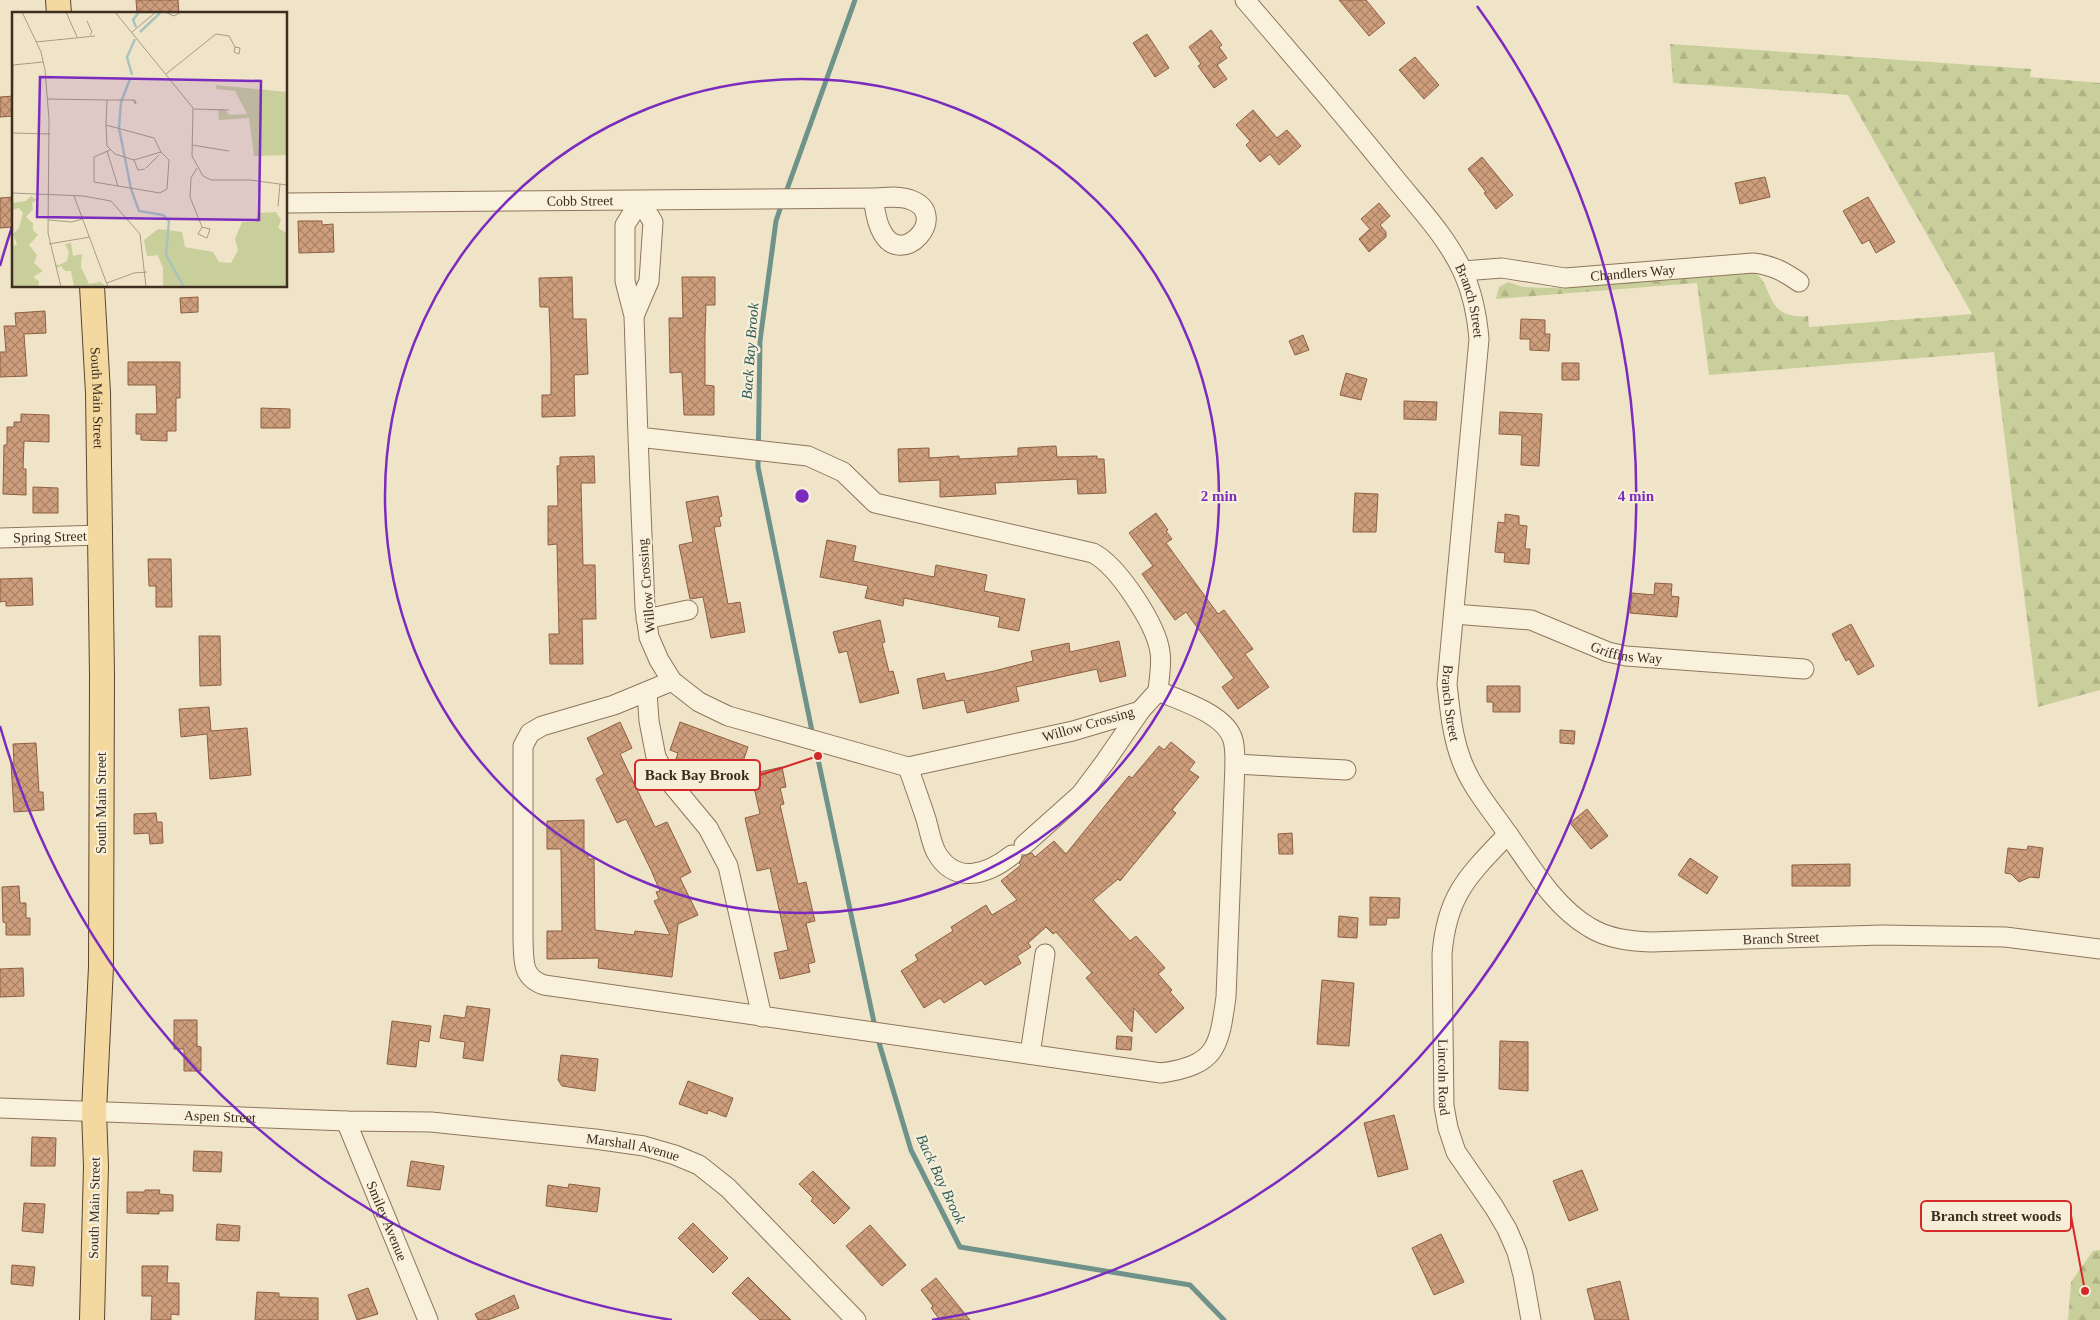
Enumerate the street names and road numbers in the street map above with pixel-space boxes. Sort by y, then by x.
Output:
street label: Cobb Street [547,193,613,209]
street label: Branch Street [1452,261,1486,339]
street label: Chandlers Way [1590,262,1676,284]
street label: South Main Street [87,347,106,449]
street label: Spring Street [13,528,87,546]
street label: Willow Crossing [635,538,658,634]
street label: Griffins Way [1588,639,1663,667]
street label: Branch Street [1439,664,1462,743]
street label: Willow Crossing [1041,704,1136,745]
street label: South Main Street [94,752,109,854]
street label: Branch Street [1742,930,1820,947]
street label: Lincoln Road [1435,1039,1453,1117]
street label: Aspen Street [184,1108,256,1126]
street label: Marshall Avenue [586,1131,682,1164]
street label: South Main Street [86,1157,103,1259]
street label: Smiley Avenue [364,1179,410,1263]

